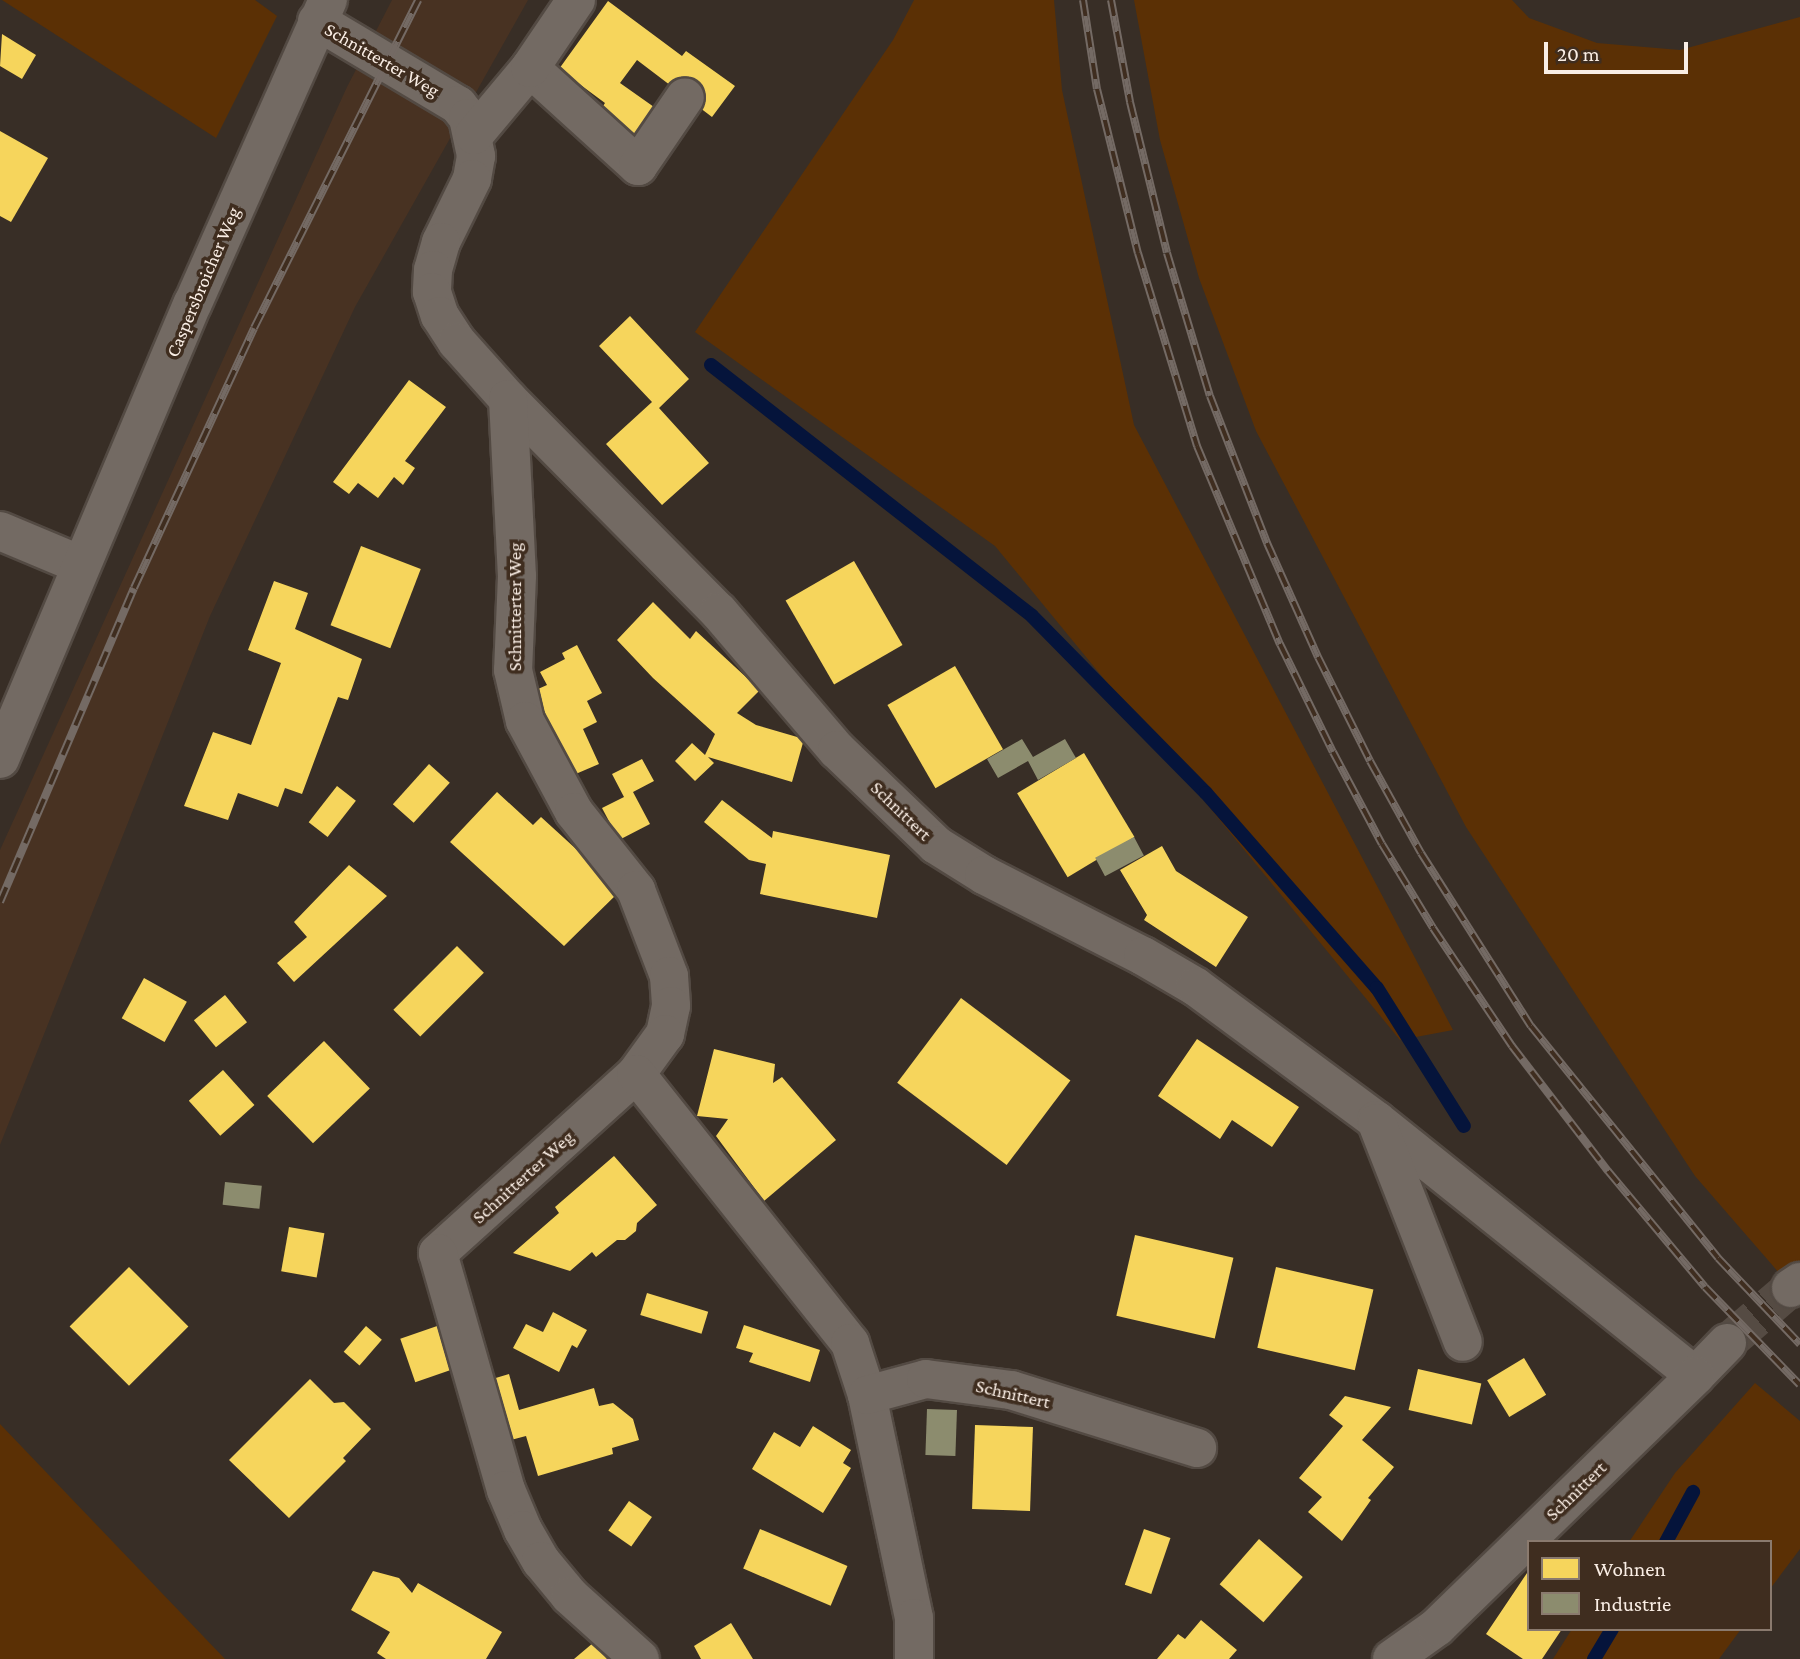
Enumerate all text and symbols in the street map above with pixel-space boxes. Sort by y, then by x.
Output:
street label: Schnitterter Weg [321,18,443,102]
scale bar [1548,28,1692,72]
text: 20 m [1557,42,1600,66]
street label: Caspersbroicher Weg [161,203,245,361]
street label: Schnitterter Weg [504,543,526,671]
street label: Schnittert [866,776,936,846]
street label: Schnitterter Weg [468,1125,578,1229]
street label: Schnittert [973,1374,1053,1414]
street label: Schnittert [1541,1456,1611,1526]
legend [1527,1540,1772,1631]
text: Wohnen [1594,1557,1666,1581]
text: Industrie [1594,1592,1671,1616]

